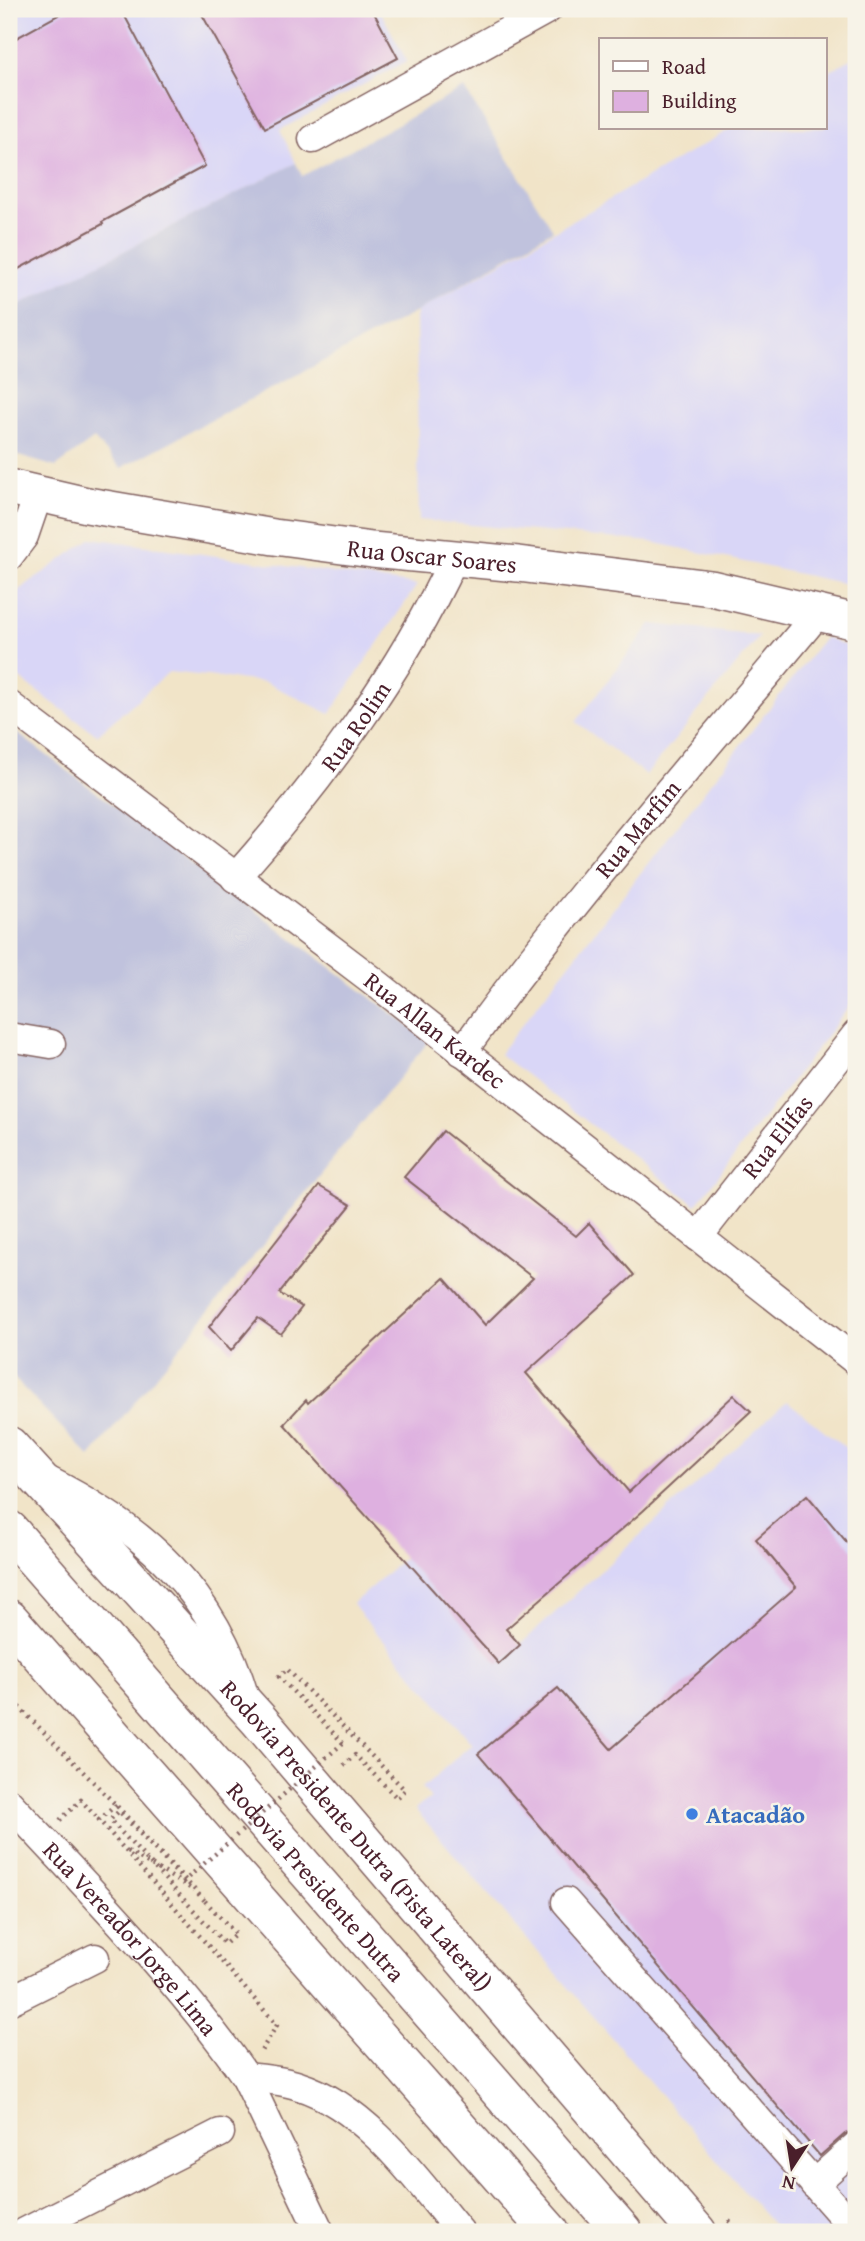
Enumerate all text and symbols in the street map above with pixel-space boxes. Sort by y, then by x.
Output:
legend [599,38,826,130]
text: Road [662,51,707,82]
text: Building [662,85,737,116]
street label: Rua Oscar Soares [345,529,519,581]
street label: Rua Rolim [311,674,399,778]
street label: Rua Marfim [586,772,689,885]
street label: Rua Allan Kardec [357,963,514,1097]
street label: Rua Elifas [733,1087,821,1185]
street label: Rodovia Presidente Dutra (Pista Lateral) [214,1675,498,1997]
street label: Rodovia Presidente Dutra [222,1775,412,1987]
place label: Atacadão [706,1797,805,1832]
marker: Atacadão [684,1806,700,1822]
street label: Rua Vereador Jorge Lima [35,1833,227,2043]
north arrow [756,2132,826,2202]
text: N [779,2169,798,2199]

